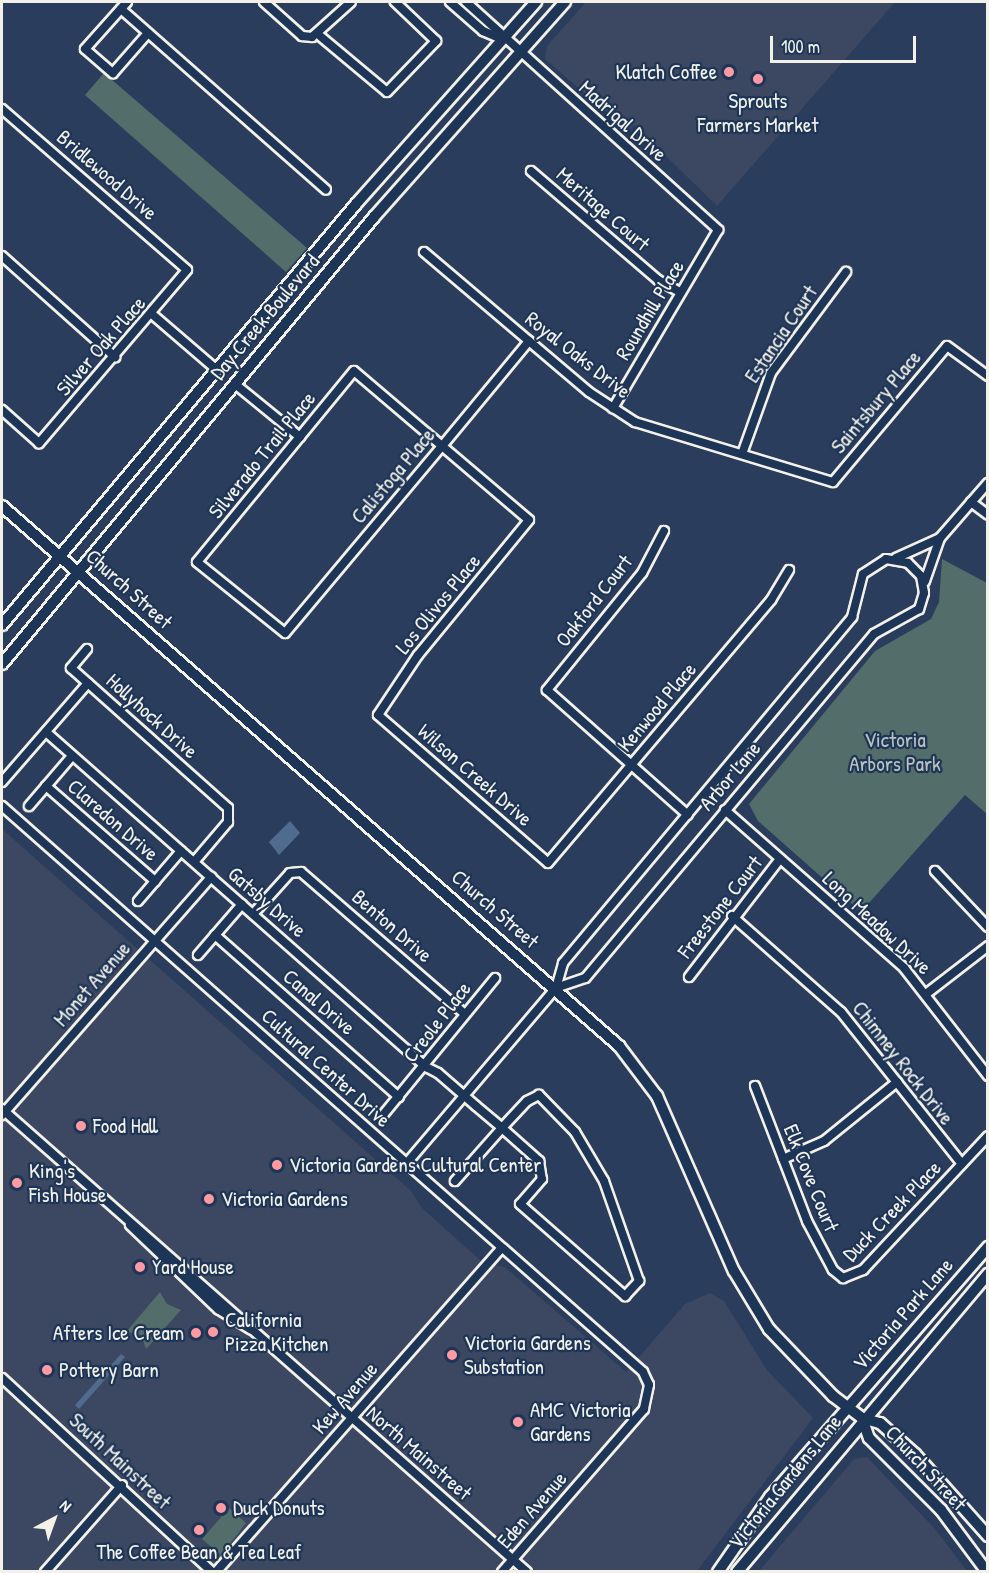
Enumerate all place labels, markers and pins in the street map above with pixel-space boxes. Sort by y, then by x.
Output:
place label: Klatch Coffee [615,59,717,85]
marker: Klatch Coffee [722,65,736,79]
marker: Sprouts Farmers Market [751,72,765,86]
place label: Sprouts Farmers Market [698,88,818,138]
place label: Food Hall [93,1113,158,1139]
marker: Food Hall [74,1119,88,1133]
place label: Victoria Gardens Cultural Center [289,1152,541,1178]
place label: King's Fish House [29,1158,106,1208]
marker: Victoria Gardens Cultural Center [270,1158,284,1172]
marker: King's Fish House [10,1176,24,1190]
place label: Victoria Gardens [221,1186,348,1212]
marker: Victoria Gardens [202,1192,216,1206]
place label: Yard House [152,1254,234,1280]
marker: Yard House [133,1260,147,1274]
place label: California Pizza Kitchen [225,1307,329,1357]
place label: Afters Ice Cream [53,1320,184,1346]
marker: California Pizza Kitchen [206,1325,220,1339]
marker: Afters Ice Cream [189,1326,203,1340]
place label: Victoria Gardens Substation [464,1330,591,1380]
marker: Victoria Gardens Substation [445,1348,459,1362]
place label: Pottery Barn [59,1357,159,1383]
marker: Pottery Barn [40,1363,54,1377]
place label: AMC Victoria Gardens [530,1397,630,1447]
marker: AMC Victoria Gardens [511,1415,525,1429]
place label: Duck Donuts [233,1495,325,1521]
marker: Duck Donuts [214,1501,228,1515]
marker: The Coffee Bean & Tea Leaf [192,1523,206,1537]
place label: The Coffee Bean & Tea Leaf [96,1539,302,1565]

